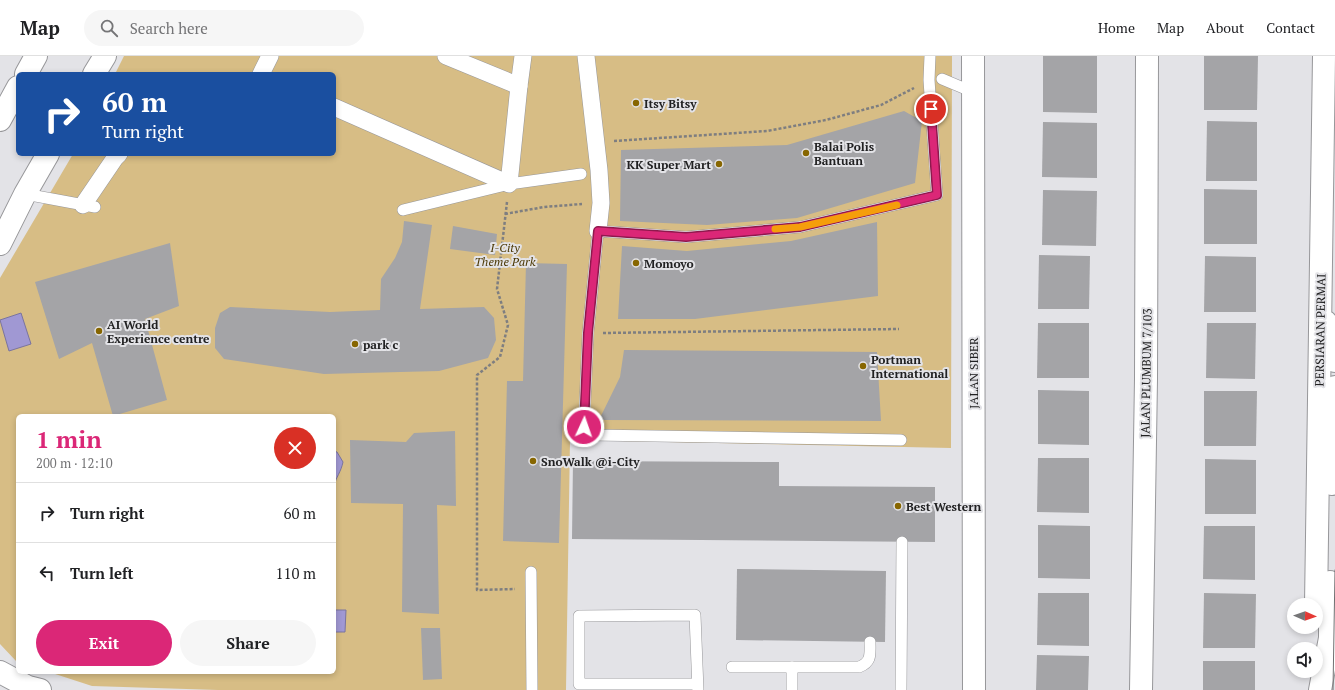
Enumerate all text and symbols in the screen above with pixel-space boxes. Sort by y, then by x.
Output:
search box [84,10,364,46]
text: Map [20,15,60,40]
icon: search [98,17,120,39]
text: Search here [130,18,208,38]
text: Home [1098,18,1135,37]
text: Map [1157,18,1184,37]
text: About [1206,18,1244,37]
text: Contact [1266,18,1315,37]
text: 60 m [102,83,167,120]
icon: right [36,88,88,140]
pin [914,92,948,126]
place label: Itsy Bitsy [644,96,697,111]
marker: Itsy Bitsy [631,98,641,108]
icon: arrive [920,98,942,120]
text: Turn right [102,119,184,143]
place label: Balai Polis Bantuan [814,139,875,168]
marker: Balai Polis Bantuan [801,148,811,158]
place label: KK Super Mart [627,157,711,172]
marker: KK Super Mart [714,159,724,169]
park label: I-City Theme Park [475,240,536,269]
place label: Momoyo [644,256,694,271]
marker: Momoyo [631,258,641,268]
street label: PERSIARAN PERMAI [1312,273,1328,387]
street label: JALAN PLUMBUM 7/103 [1137,308,1155,438]
place label: AI World Experience centre [107,317,210,346]
marker: AI World Experience centre [94,326,104,336]
place label: park c [363,337,398,352]
street label: JALAN SIBER [966,337,981,409]
marker: park c [350,339,360,349]
place label: Portman International [871,352,948,381]
marker: Portman International [858,361,868,371]
position arrow [563,406,605,448]
text: 1 min [36,423,102,455]
button: close [274,427,316,469]
text: 200 m · 12:10 [36,454,113,472]
place label: SnoWalk @i-City [541,454,640,469]
marker: SnoWalk @i-City [528,456,538,466]
place label: Best Western [906,499,981,514]
marker: Best Western [893,501,903,511]
icon: right [36,502,58,524]
text: Turn right [70,503,145,523]
text: 60 m [283,503,316,523]
icon: left [36,562,58,584]
text: Turn left [70,563,134,583]
text: 110 m [275,563,316,583]
north arrow [1287,598,1323,634]
map controls [1287,598,1323,678]
button: Exit [36,620,172,666]
button: Share [180,620,316,666]
button: sound [1287,642,1323,678]

